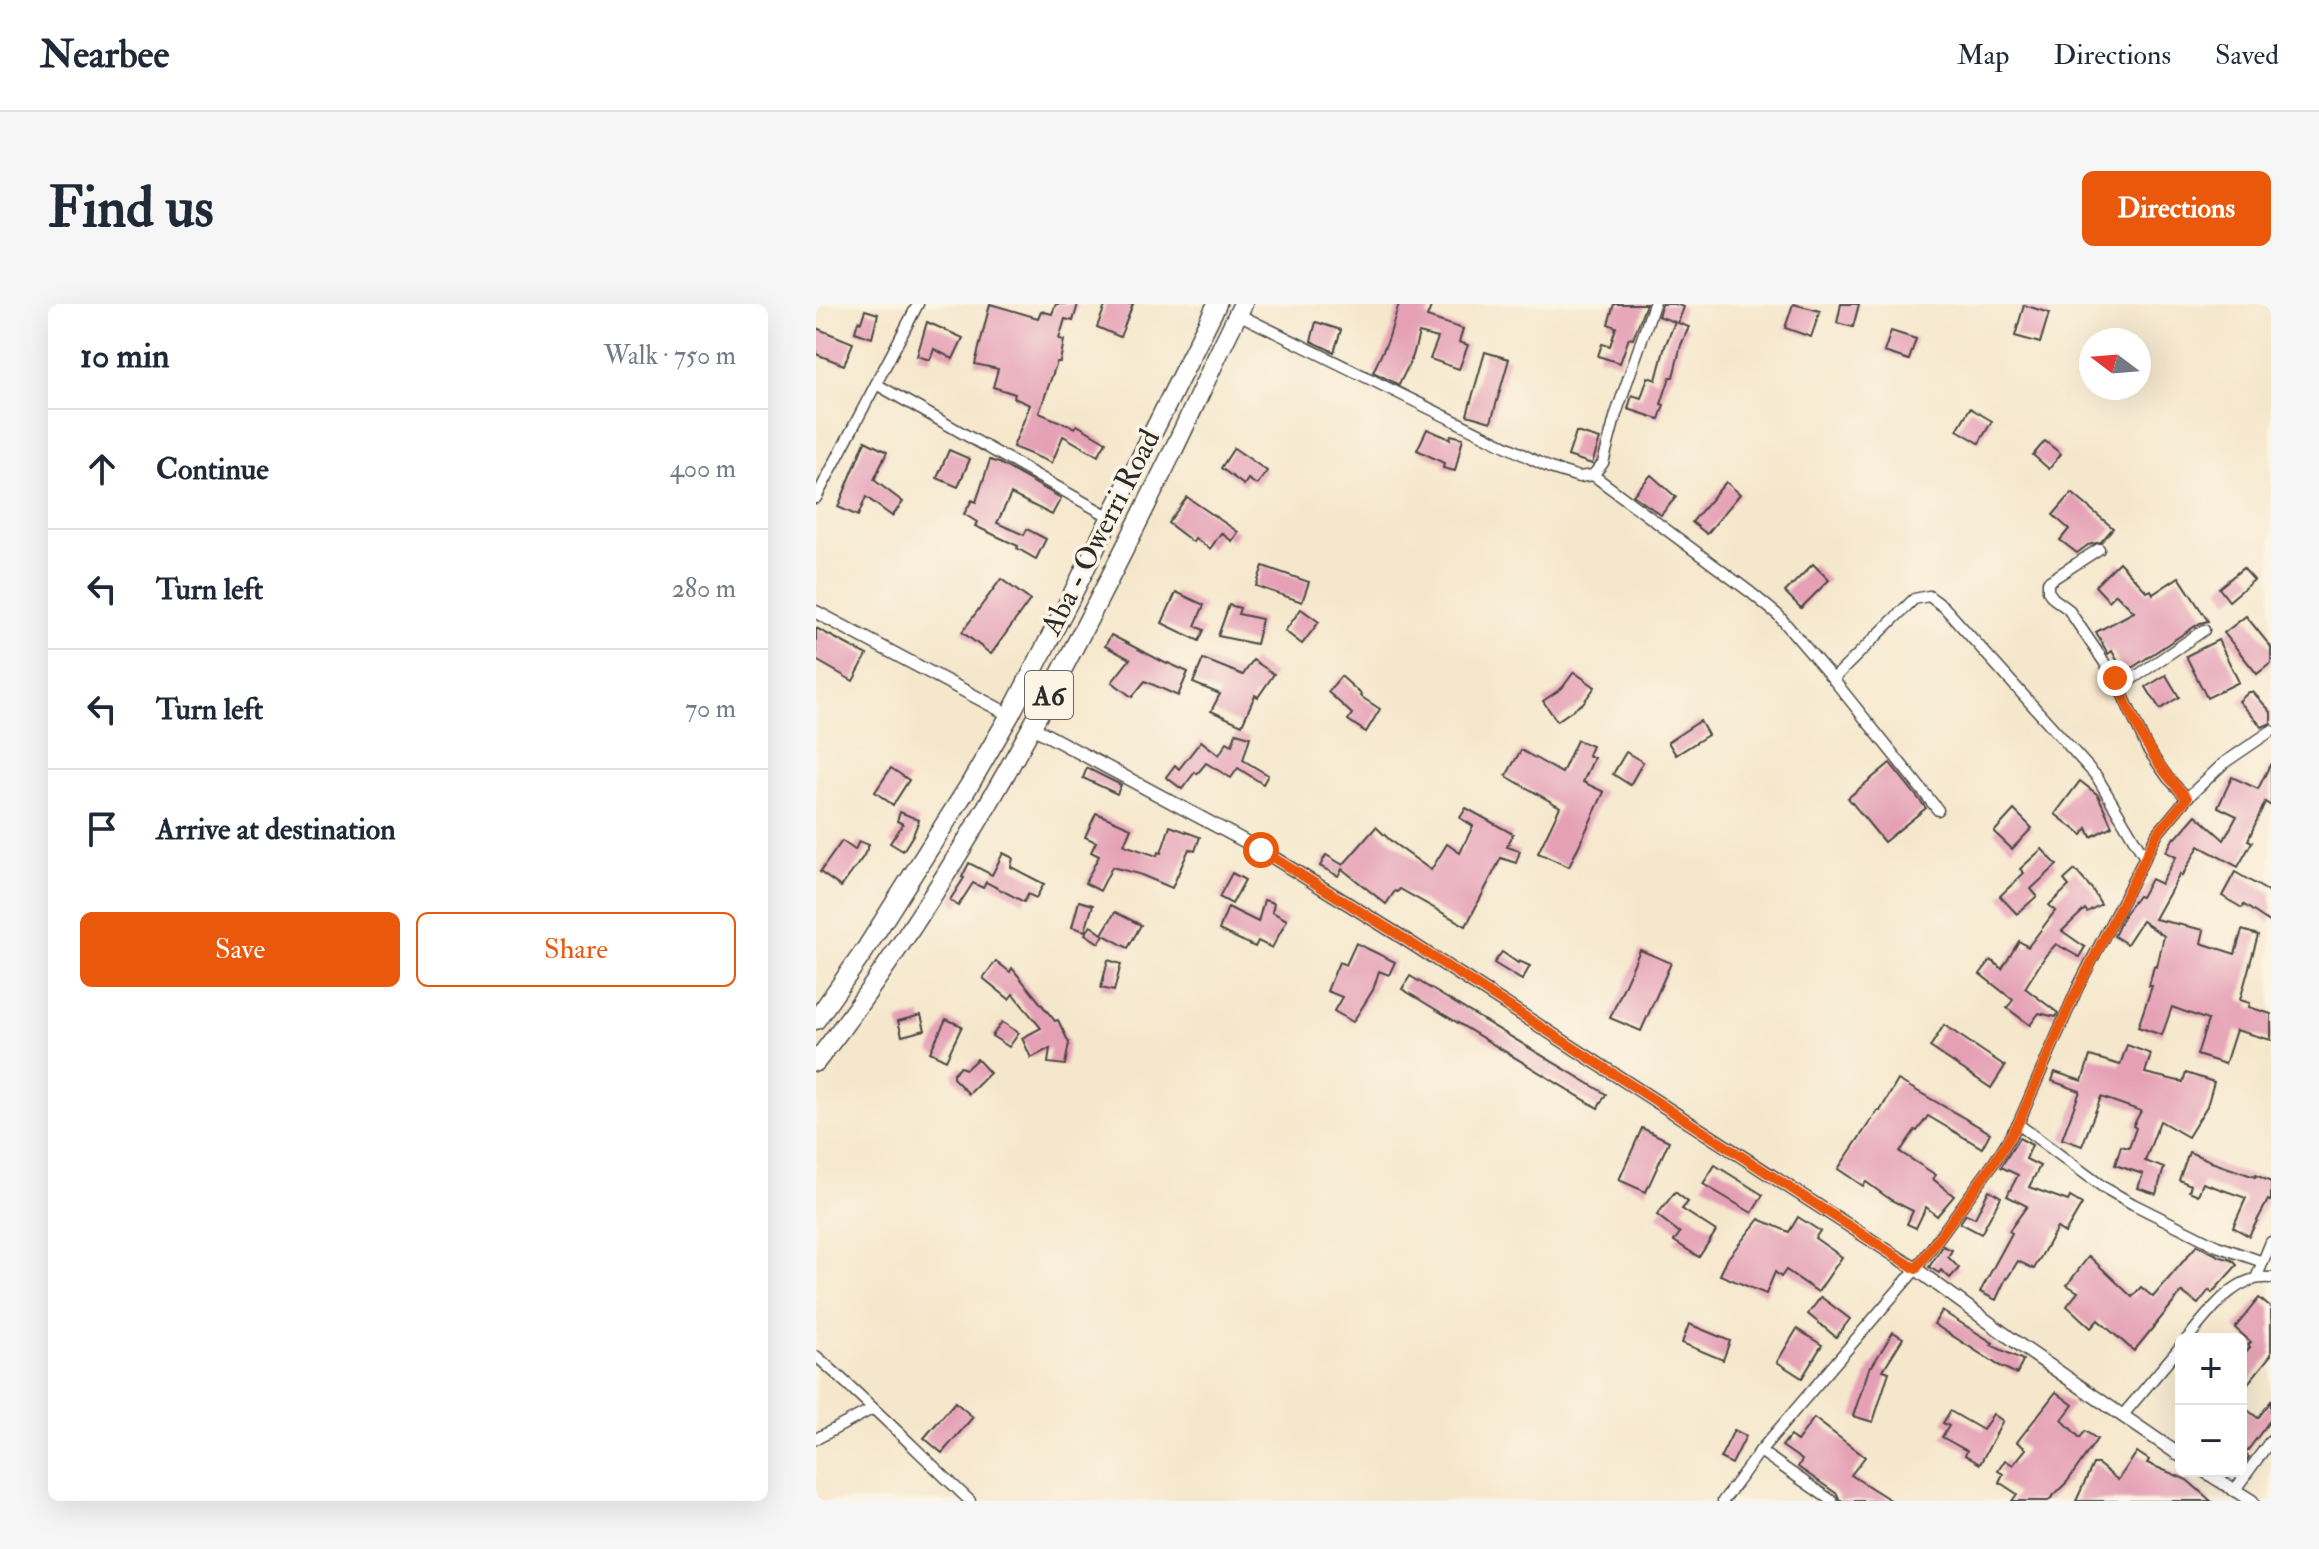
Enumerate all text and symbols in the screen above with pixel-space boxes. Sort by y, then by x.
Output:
text: Nearbee [40,31,169,79]
text: Map [1957,38,2010,73]
text: Directions [2054,38,2171,73]
text: Saved [2215,38,2279,73]
button: Directions [2082,171,2271,246]
text: Find us [48,173,214,244]
north arrow [2079,328,2151,400]
text: 10 min [80,335,169,378]
text: Walk · 750 m [604,340,736,372]
street label: Aba - Owerri Road [1032,423,1168,642]
icon: ahead [80,447,124,491]
text: Continue [156,451,269,488]
text: 400 m [670,453,736,485]
icon: left [80,567,124,611]
text: Turn left [156,571,263,608]
text: 280 m [672,573,736,605]
route end [2097,660,2133,696]
road number: A6 [1025,671,1073,719]
icon: left [80,687,124,731]
text: Turn left [156,691,263,728]
text: 70 m [685,693,736,725]
icon: arrive [80,807,124,851]
text: Arrive at destination [156,811,396,848]
route start [1243,832,1279,868]
button: Save [80,912,400,987]
button: Share [416,912,736,987]
map controls [2175,1333,2247,1477]
button: + [2175,1333,2247,1405]
button: − [2175,1405,2247,1477]

